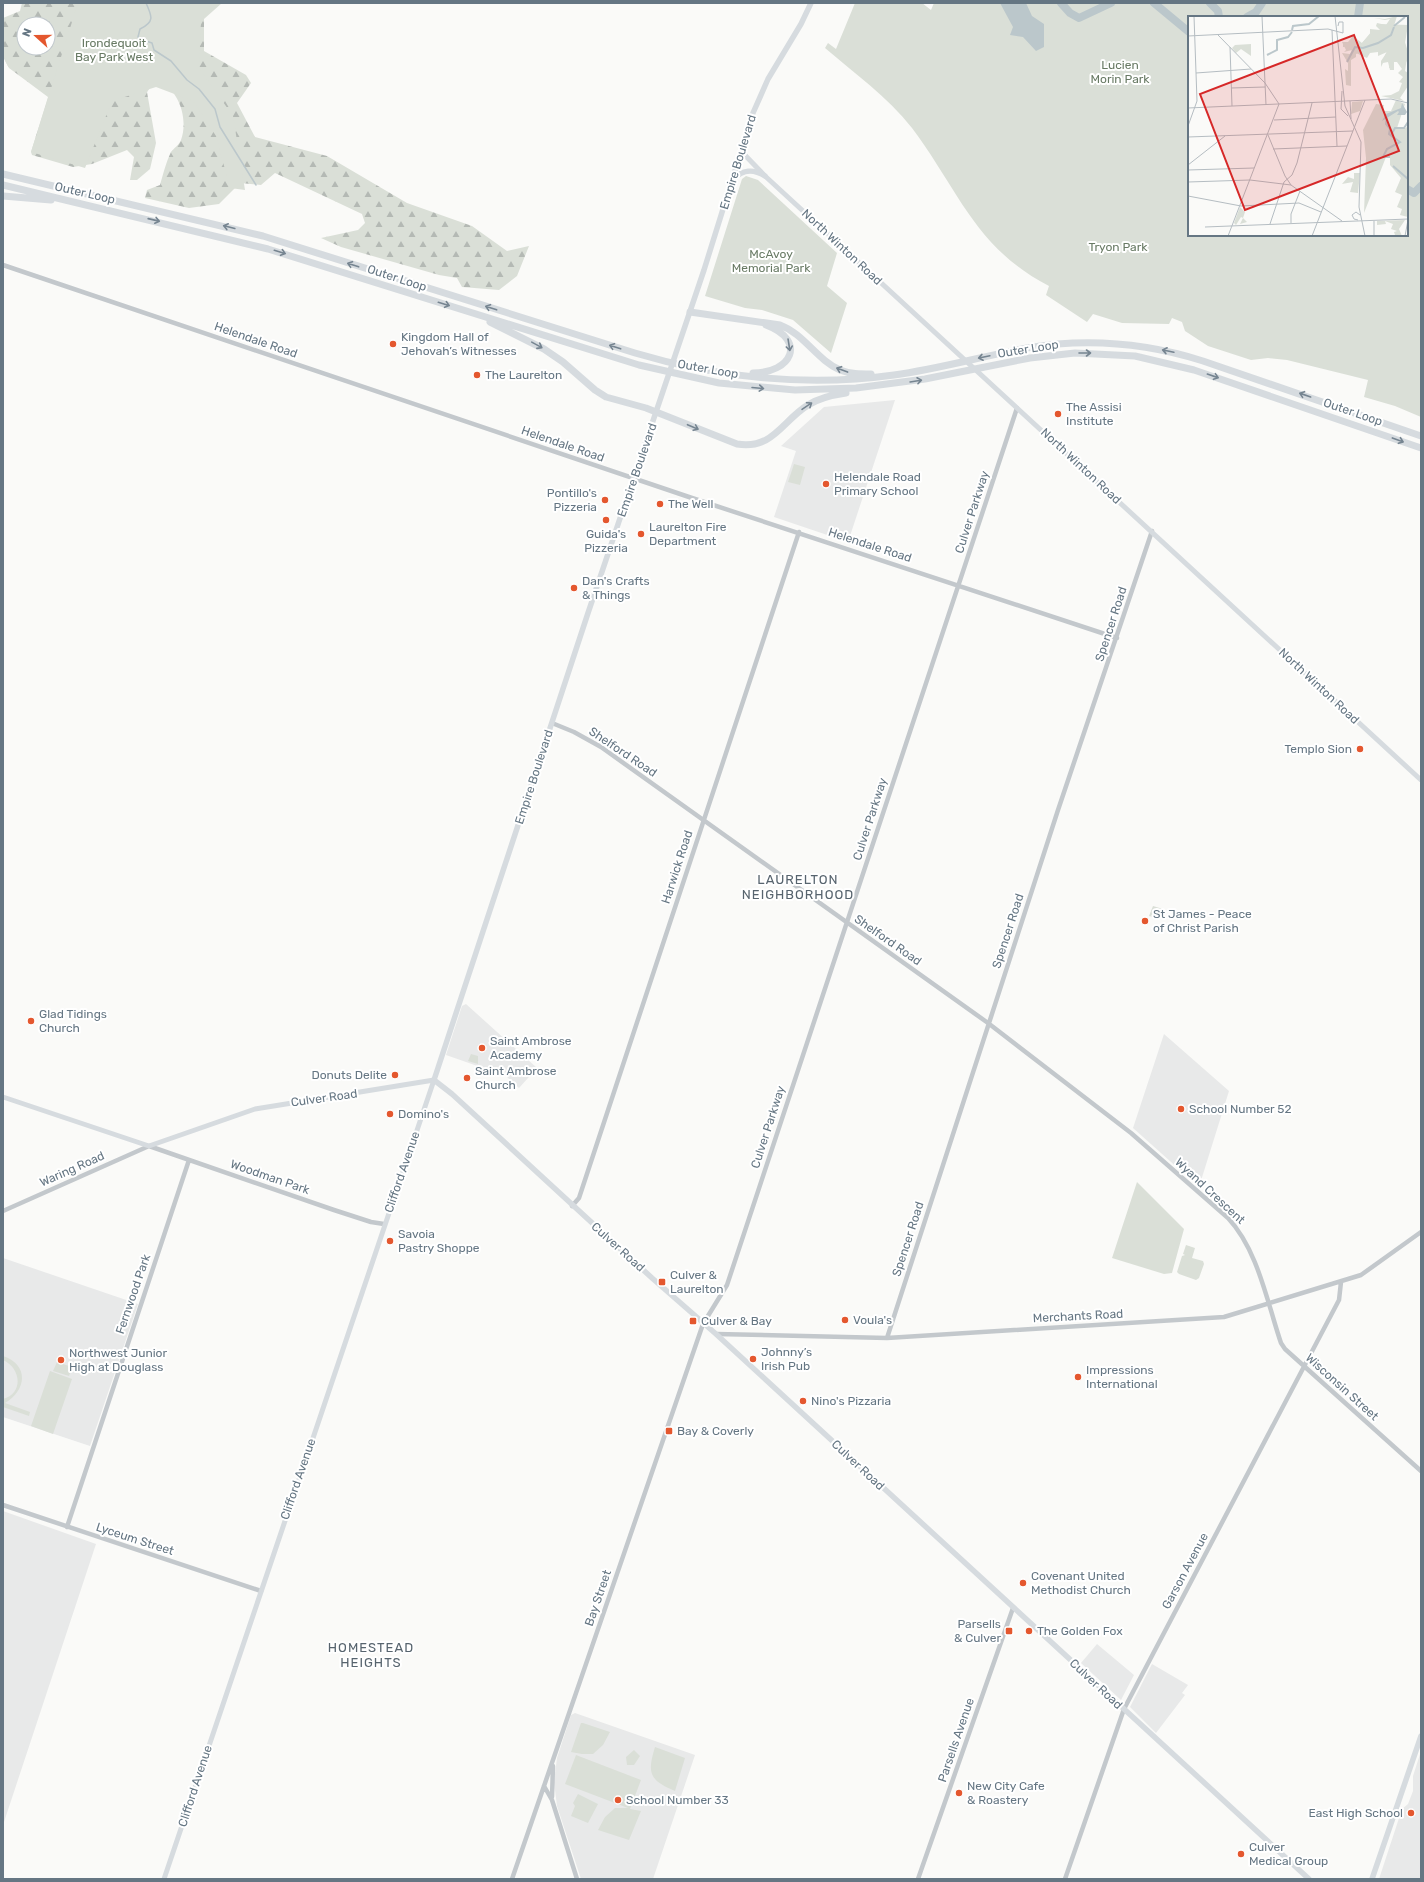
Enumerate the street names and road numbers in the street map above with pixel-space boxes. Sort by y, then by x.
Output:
street label: Empire Boulevard [717,113,759,211]
street label: Outer Loop [53,179,117,207]
street label: North Winton Road [799,206,885,288]
street label: Outer Loop [366,262,428,294]
street label: Helendale Road [213,319,299,361]
street label: Outer Loop [997,337,1059,361]
street label: Outer Loop [676,357,740,381]
street label: Outer Loop [1322,395,1384,429]
street label: Empire Boulevard [614,421,660,519]
street label: Helendale Road [520,423,606,465]
street label: North Winton Road [1038,425,1124,507]
street label: Culver Parkway [952,469,992,555]
street label: Helendale Road [826,525,914,565]
street label: Spencer Road [1092,585,1130,663]
street label: North Winton Road [1276,645,1362,727]
street label: Shelford Road [586,724,660,780]
street label: Empire Boulevard [512,728,556,826]
street label: Culver Parkway [850,776,890,862]
street label: Harwick Road [659,829,695,905]
street label: Spencer Road [989,892,1027,970]
street label: Shelford Road [852,912,924,968]
street label: Culver Parkway [748,1084,788,1170]
street label: Culver Road [290,1086,358,1110]
street label: Clifford Avenue [382,1129,423,1215]
street label: Waring Road [38,1149,106,1189]
street label: Wyand Crescent [1172,1155,1248,1227]
street label: Woodman Park [229,1157,312,1197]
street label: Spencer Road [889,1200,927,1278]
street label: Culver Road [588,1219,648,1275]
street label: Fernwood Park [113,1251,153,1336]
street label: Merchants Road [1032,1307,1124,1325]
street label: Wisconsin Street [1303,1351,1382,1424]
street label: Clifford Avenue [278,1436,319,1522]
street label: Culver Road [829,1437,887,1493]
street label: Lyceum Street [94,1520,176,1558]
street label: Garson Avenue [1159,1530,1211,1612]
street label: Bay Street [582,1568,614,1628]
street label: Culver Road [1067,1656,1125,1712]
street label: Parsells Avenue [935,1696,977,1784]
street label: Clifford Avenue [175,1743,215,1829]

